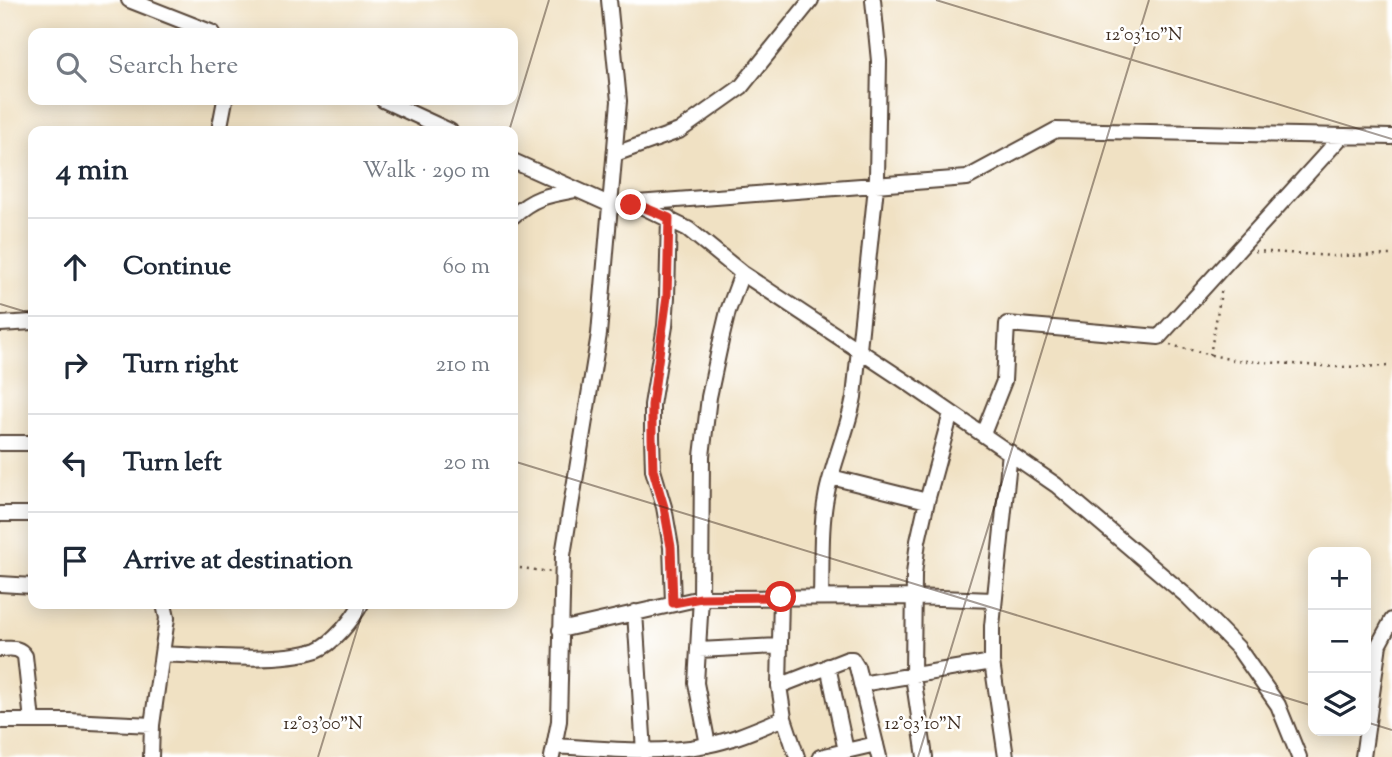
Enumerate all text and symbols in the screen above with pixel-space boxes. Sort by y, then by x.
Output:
text: 12°03'10"N [1106,23,1182,49]
search box [28,28,518,105]
icon: search [52,48,90,86]
text: Search here [108,48,238,85]
text: 4 min [56,150,129,193]
text: Walk · 290 m [362,155,490,188]
route end [615,189,646,220]
icon: ahead [56,248,94,286]
text: Continue [123,249,231,286]
text: 60 m [442,251,490,284]
icon: right [56,346,94,384]
text: Turn right [123,347,238,384]
text: 210 m [436,349,490,382]
icon: left [56,444,94,482]
text: Turn left [123,445,222,482]
text: 20 m [443,447,490,480]
icon: arrive [56,542,94,580]
text: Arrive at destination [123,543,353,580]
map controls [1308,547,1371,736]
button: + [1308,547,1371,610]
route start [765,581,796,612]
button: − [1308,610,1371,673]
button: layers [1308,673,1371,736]
text: 12°03'00"N [283,712,363,738]
text: 12°03'10"N [885,712,961,738]

